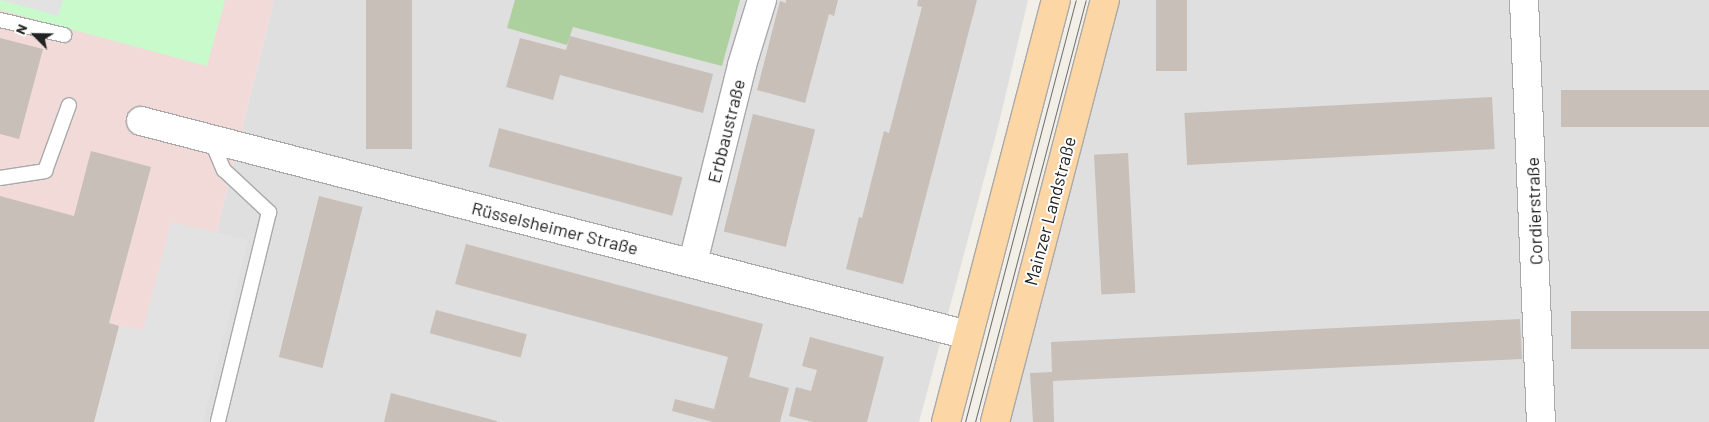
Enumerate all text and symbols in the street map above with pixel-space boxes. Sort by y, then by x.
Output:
north arrow [10,10,60,60]
text: N [11,21,30,37]
street label: Erbbaustraße [703,77,749,185]
street label: Mainzer Landstraße [1020,134,1080,288]
street label: Cordierstraße [1521,157,1547,265]
street label: Rüsselsheimer Straße [470,197,640,259]

